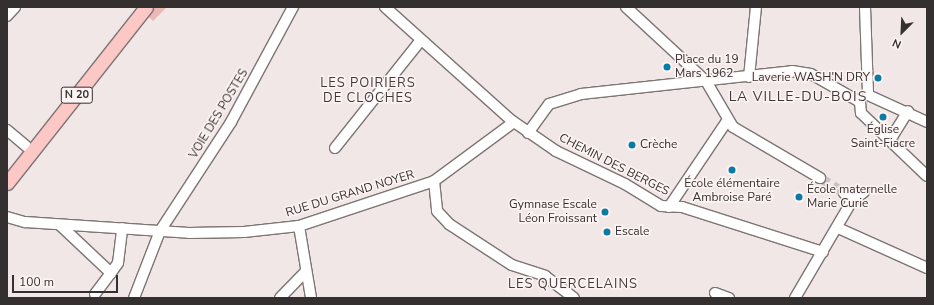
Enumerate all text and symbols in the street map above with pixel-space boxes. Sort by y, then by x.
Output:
north arrow [882,12,922,52]
text: N [890,35,904,52]
place label: Place du 19 Mars 1962 [675,53,739,81]
marker: Place du 19 Mars 1962 [662,62,672,72]
street label: VOIE DES POSTES [187,67,251,161]
place label: Laverie WASH'N DRY [752,71,870,85]
marker: Laverie WASH'N DRY [873,73,883,83]
district label: LES POIRIERS DE CLOCHES [320,76,416,107]
road number: N 20 [60,86,94,104]
district label: LA VILLE-DU-BOIS [729,89,867,105]
marker: Église Saint-Fiacre [878,112,888,122]
place label: Église Saint-Fiacre [851,123,915,151]
street label: CHEMIN DES BERGES [556,131,672,199]
place label: Crèche [640,138,677,152]
marker: Crèche [627,140,637,150]
marker: École élémentaire Ambroise Paré [727,165,737,175]
street label: RUE DU GRAND NOYER [284,168,416,220]
place label: École élémentaire Ambroise Paré [684,177,780,205]
place label: École maternelle Marie Curie [807,183,897,211]
marker: École maternelle Marie Curie [794,192,804,202]
place label: Gymnase Escale Léon Froissant [509,198,597,226]
marker: Gymnase Escale Léon Froissant [600,207,610,217]
place label: Escale [615,225,649,239]
marker: Escale [602,227,612,237]
scale bar [14,267,120,293]
text: 100 m [19,274,54,290]
district label: LES QUERCELAINS [508,276,638,292]

